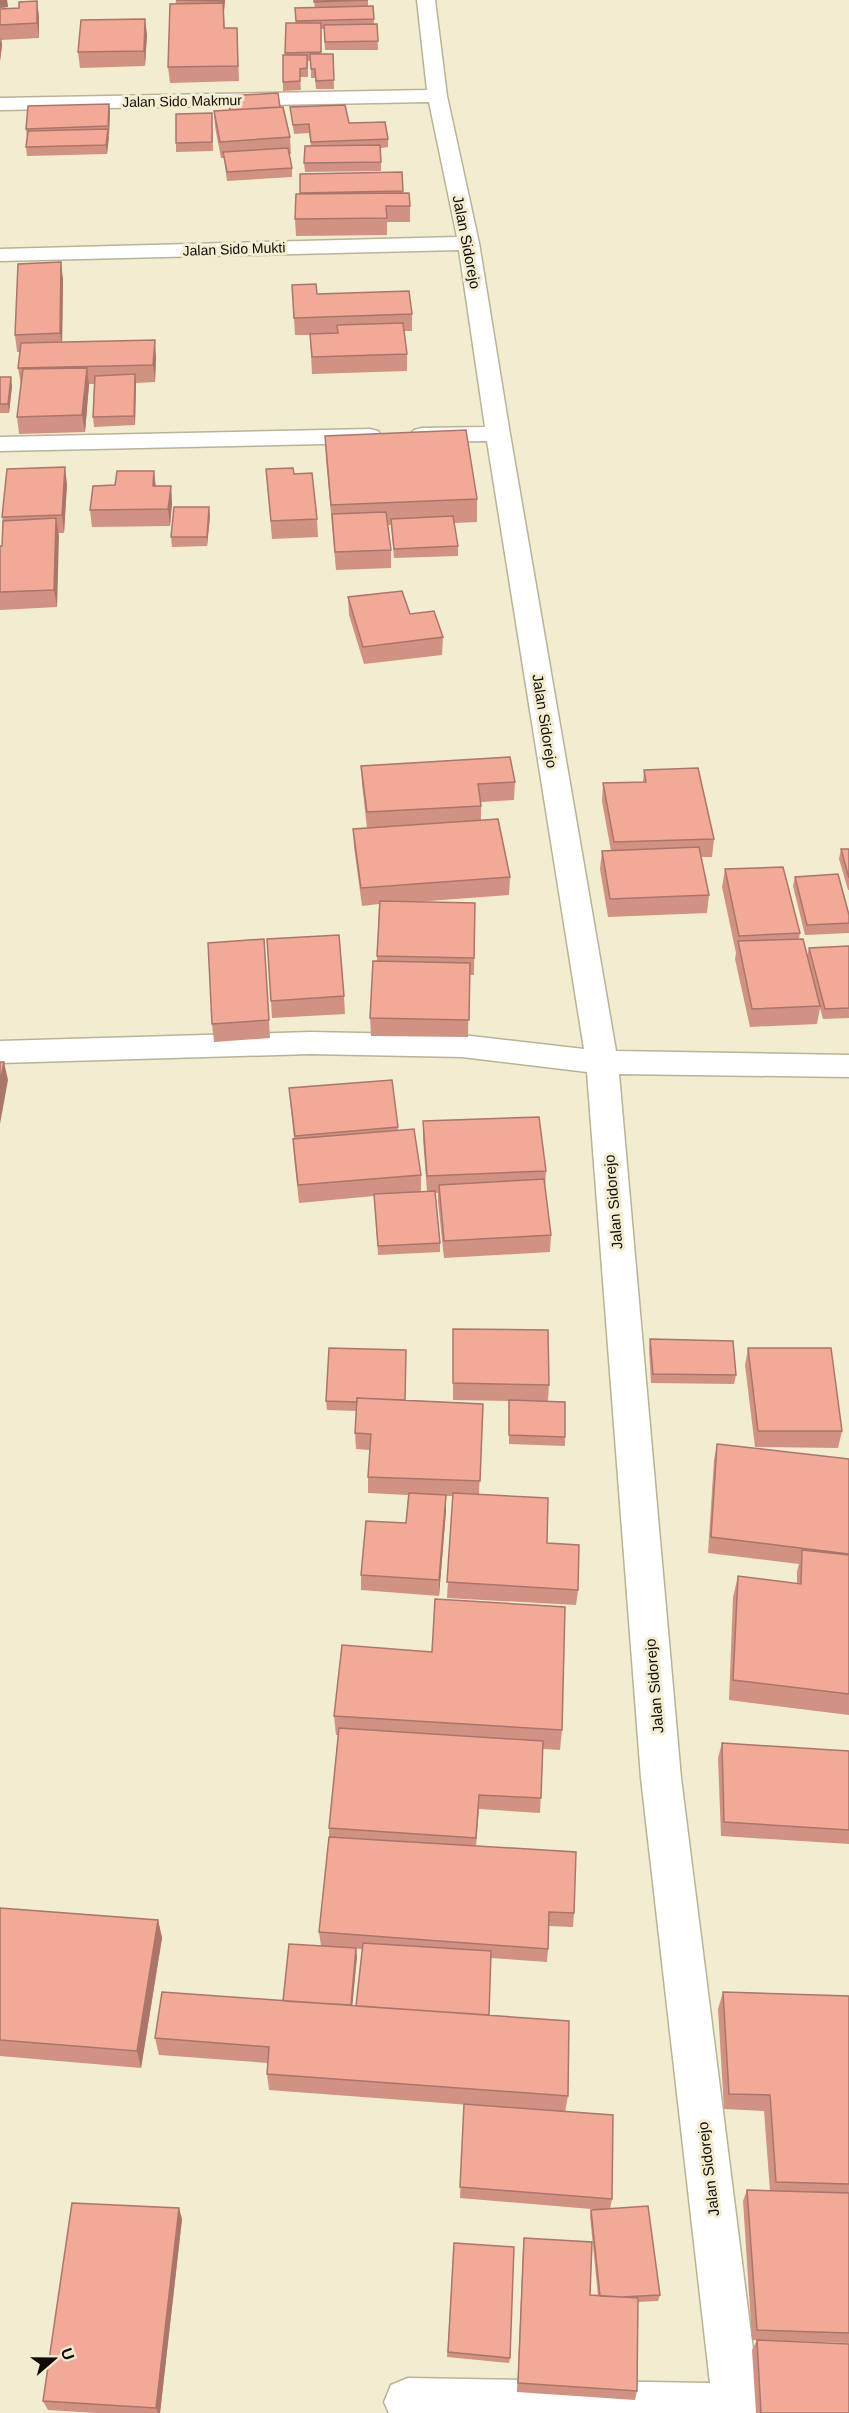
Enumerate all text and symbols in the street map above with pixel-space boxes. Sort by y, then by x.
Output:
street label: Jalan Sido Makmur [122,92,242,110]
street label: Jalan Sidorejo [450,194,484,290]
street label: Jalan Sido Mukti [182,239,286,259]
street label: Jalan Sidorejo [529,673,561,769]
street label: Jalan Sidorejo [600,1154,626,1250]
street label: Jalan Sidorejo [641,1638,667,1734]
street label: Jalan Sidorejo [694,2121,722,2217]
north arrow [24,2329,84,2389]
text: U [58,2346,78,2362]

